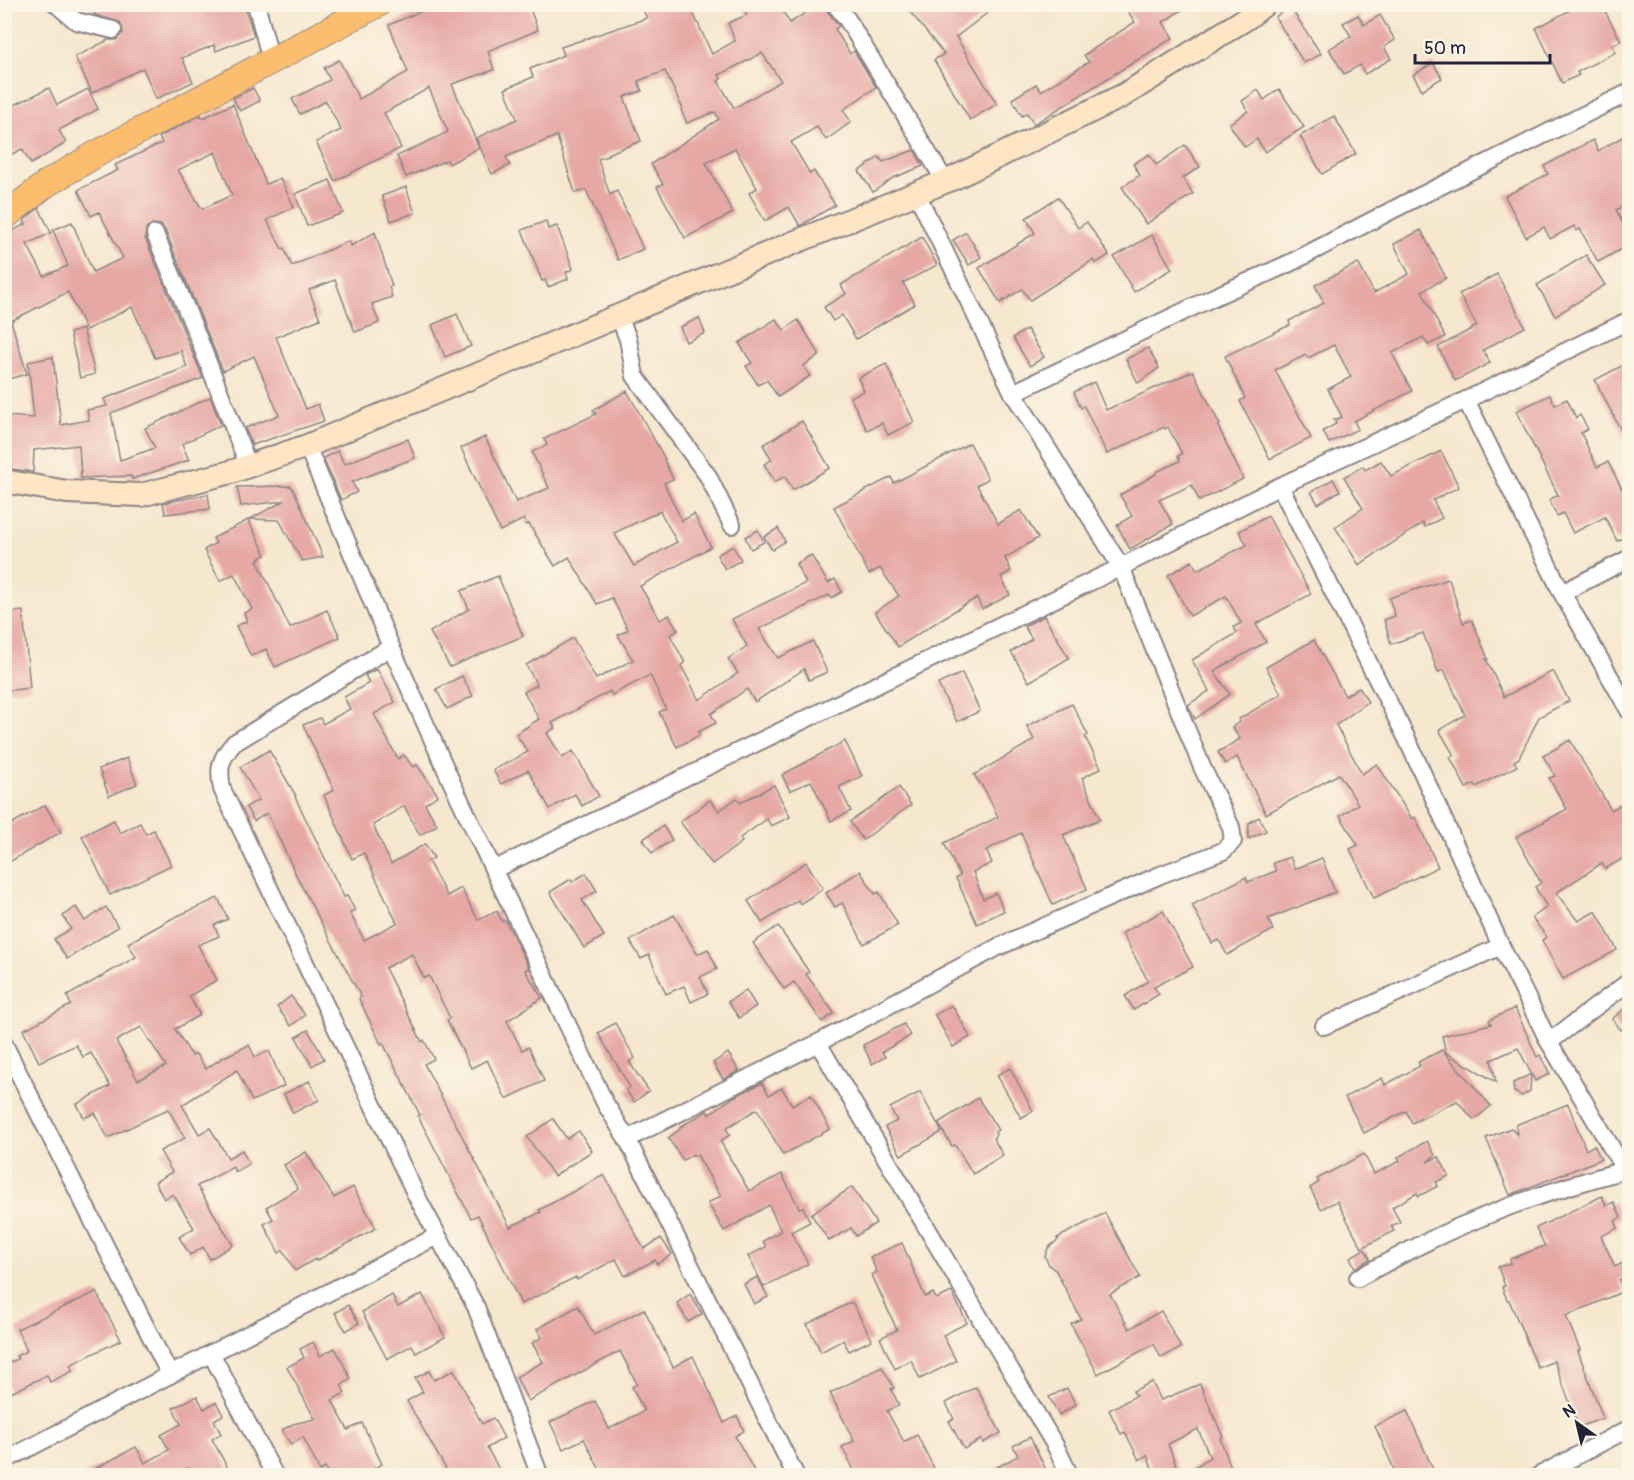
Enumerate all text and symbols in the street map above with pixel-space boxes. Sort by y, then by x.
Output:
scale bar [1415,27,1550,65]
text: 50 m [1424,37,1466,60]
north arrow [1547,1393,1607,1453]
text: N [1559,1400,1579,1423]

